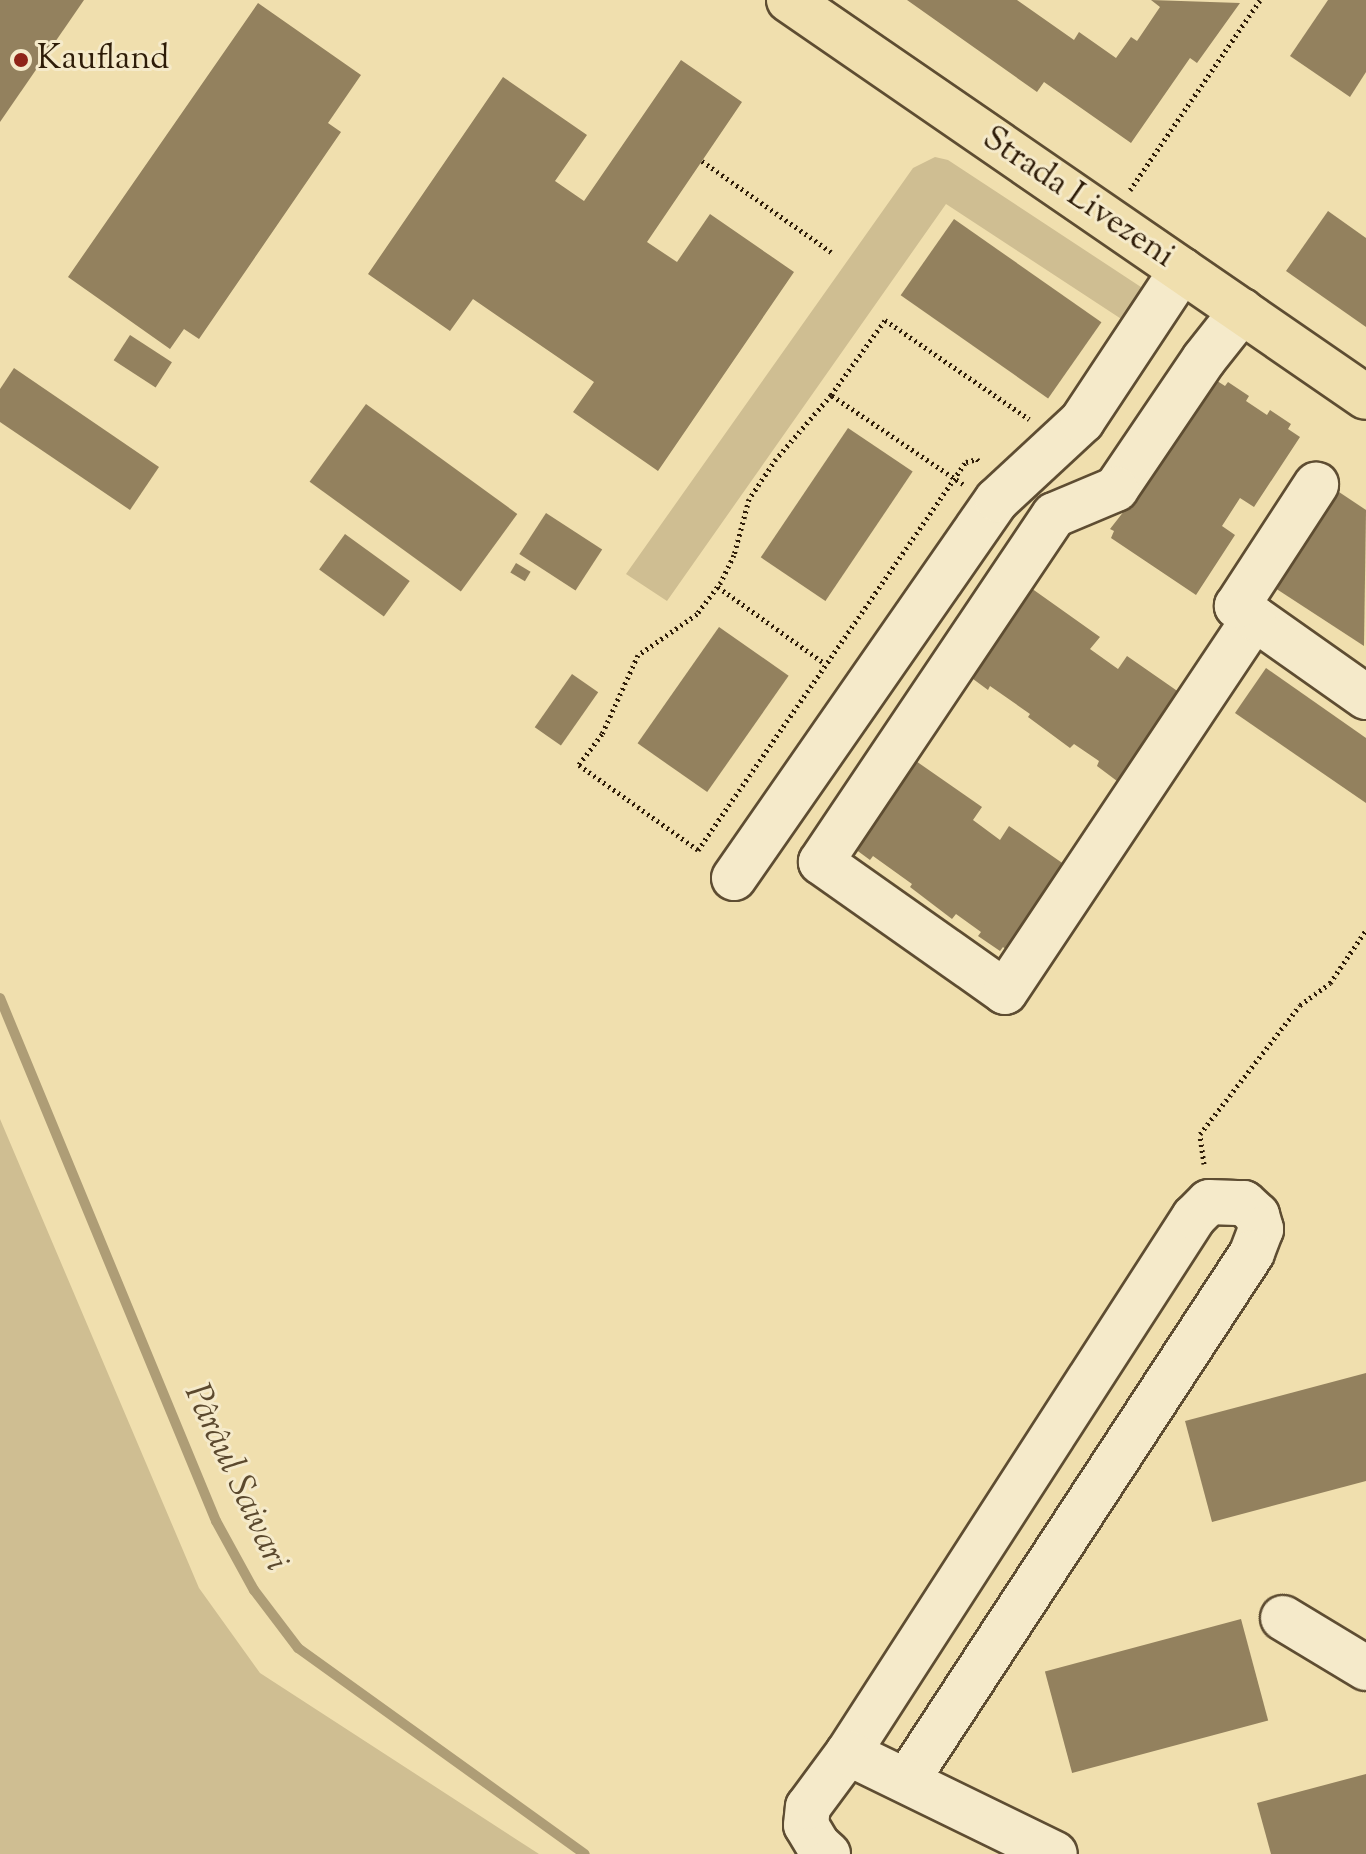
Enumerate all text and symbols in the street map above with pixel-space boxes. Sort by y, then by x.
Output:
place label: Kaufland [37,40,169,80]
marker: Kaufland [12,51,30,69]
street label: Strada Livezeni [974,119,1182,277]
water label: Pârâul Saivari [173,1378,297,1578]

